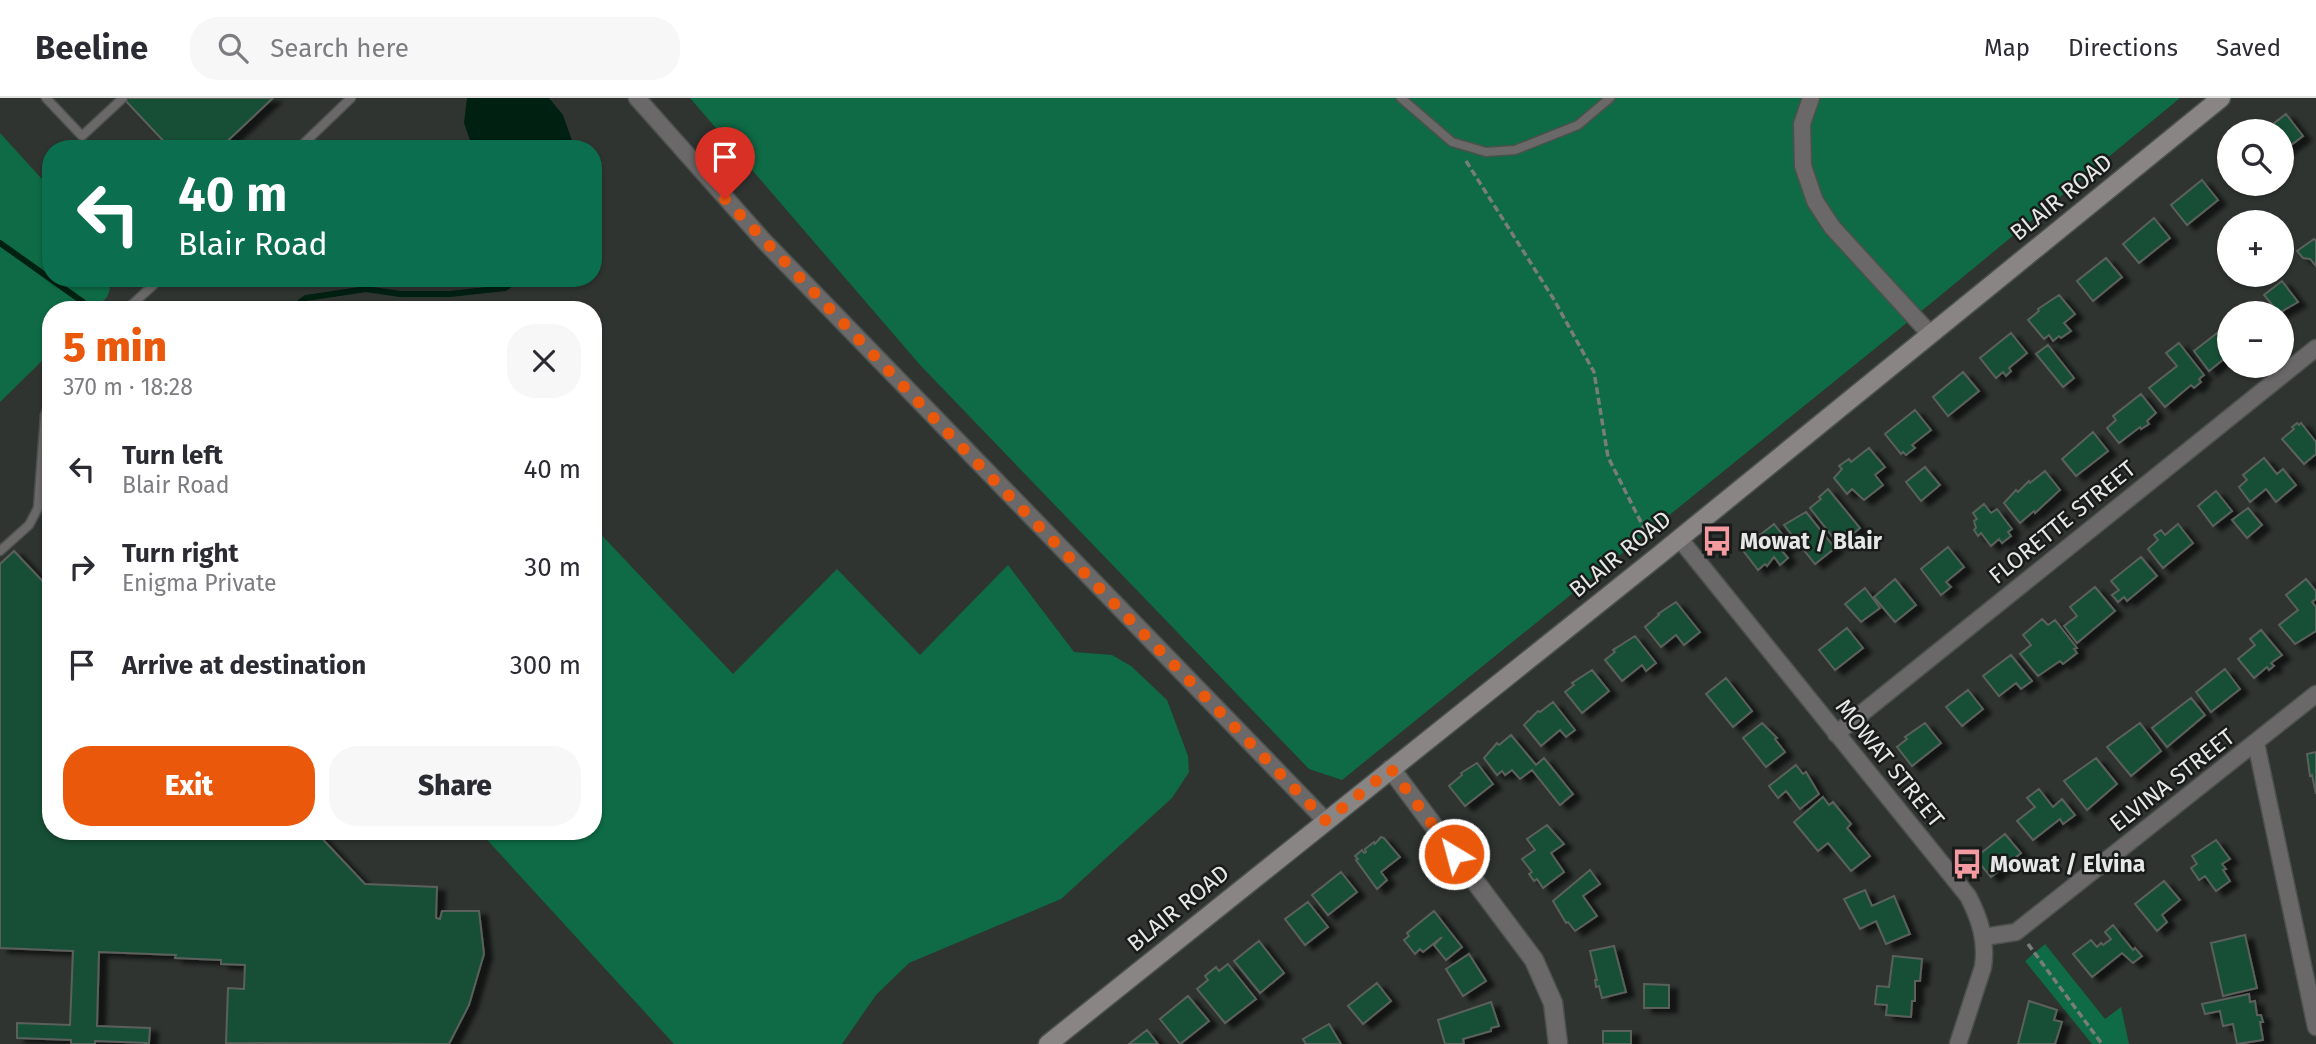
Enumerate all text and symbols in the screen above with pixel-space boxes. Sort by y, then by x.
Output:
search box [190,17,680,80]
text: Beeline [35,28,148,68]
icon: search [214,29,252,67]
text: Search here [270,33,409,64]
text: Map [1984,34,2030,62]
text: Directions [2068,34,2178,62]
text: Saved [2216,34,2281,62]
map controls [2217,119,2294,378]
button: search [2217,119,2294,196]
pin [695,127,755,199]
icon: arrive [706,138,744,176]
street label: BLAIR ROAD [2004,147,2118,247]
text: 40 m [178,165,287,224]
icon: left [63,168,154,259]
button: + [2217,210,2294,287]
text: Blair Road [178,225,328,263]
button: − [2217,301,2294,378]
text: 5 min [63,322,167,372]
button: close [507,324,581,398]
text: 370 m · 18:28 [63,373,193,401]
text: Turn left [122,440,223,471]
icon: left [63,450,101,488]
text: 40 m [523,454,581,485]
street label: FLORETTE STREET [1983,454,2141,590]
text: Blair Road [122,471,230,499]
street label: BLAIR ROAD [1563,504,1677,604]
bus stop icon: Mowat / Blair [1700,524,1734,558]
place label: Mowat / Blair [1740,527,1883,555]
text: Turn right [122,538,239,569]
icon: right [63,548,101,586]
text: 30 m [524,552,581,583]
text: Enigma Private [122,569,277,597]
icon: arrive [63,646,101,684]
text: Arrive at destination [122,650,366,681]
text: 300 m [510,650,581,681]
street label: MOWAT STREET [1830,693,1950,833]
street label: ELVINA STREET [2104,722,2240,837]
button: Exit [63,746,315,826]
button: Share [329,746,581,826]
position arrow [1417,817,1491,891]
bus stop icon: Mowat / Elvina [1950,847,1984,881]
place label: Mowat / Elvina [1990,850,2145,878]
street label: BLAIR ROAD [1121,858,1235,958]

